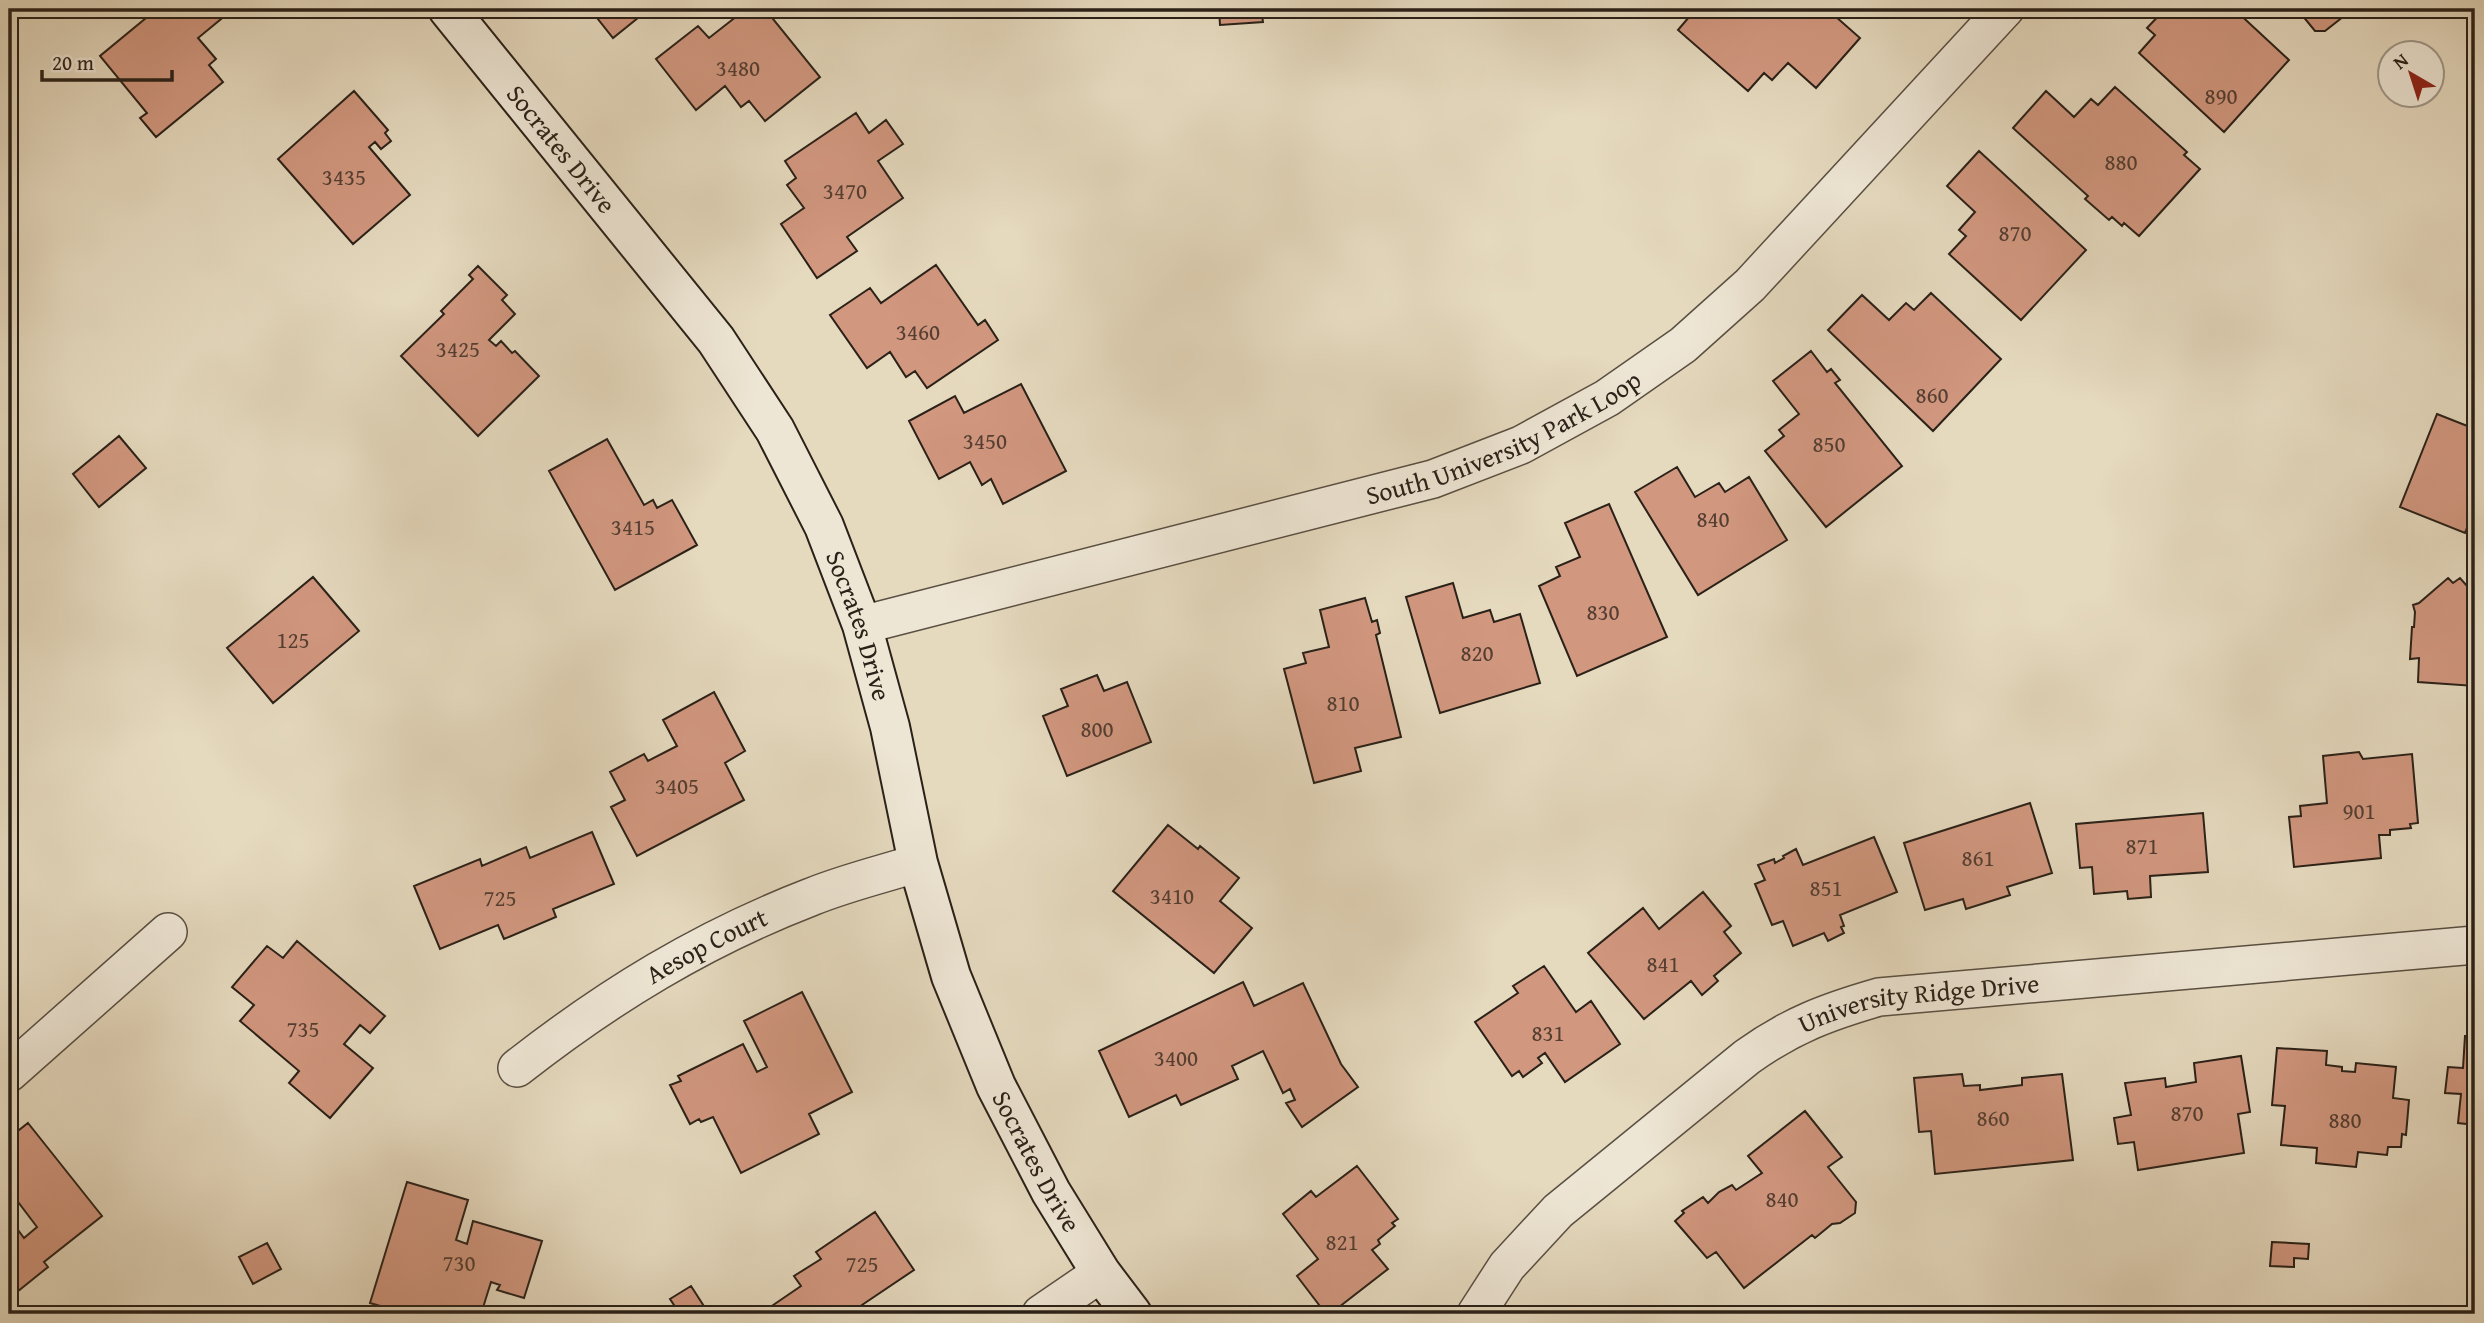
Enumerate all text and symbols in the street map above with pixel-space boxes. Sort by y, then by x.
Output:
scale bar [42,38,172,82]
north arrow [2376,38,2446,108]
text: N [2387,46,2414,76]
text: 20 m [52,47,94,78]
house number: 3480 [716,51,760,84]
street label: Socrates Drive [497,76,626,222]
house number: 890 [2204,79,2238,112]
house number: 880 [2104,145,2138,178]
house number: 3435 [322,160,366,193]
house number: 3470 [823,174,867,207]
house number: 870 [1998,216,2032,249]
house number: 3460 [896,315,940,348]
house number: 3425 [436,332,480,365]
street label: South University Park Loop [1362,360,1649,514]
house number: 860 [1915,378,1949,411]
house number: 3450 [963,424,1007,457]
house number: 850 [1812,427,1846,460]
house number: 840 [1696,502,1730,535]
house number: 3415 [611,510,655,543]
street label: Socrates Drive [816,545,902,705]
house number: 830 [1586,595,1620,628]
house number: 125 [276,623,310,656]
house number: 820 [1460,636,1494,669]
house number: 810 [1326,686,1360,719]
house number: 800 [1080,712,1114,745]
house number: 3405 [655,769,699,802]
house number: 901 [2342,794,2376,827]
house number: 871 [2125,829,2159,862]
house number: 861 [1961,841,1995,874]
house number: 851 [1809,871,1843,904]
house number: 3410 [1150,879,1194,912]
house number: 725 [483,881,517,914]
street label: Aesop Court [638,897,773,993]
house number: 841 [1646,947,1680,980]
street label: University Ridge Drive [1791,963,2041,1043]
house number: 735 [286,1012,320,1045]
house number: 831 [1531,1016,1565,1049]
house number: 3400 [1154,1041,1198,1074]
street label: Socrates Drive [983,1083,1091,1240]
house number: 870 [2170,1096,2204,1129]
house number: 860 [1976,1101,2010,1134]
house number: 880 [2328,1103,2362,1136]
house number: 840 [1765,1182,1799,1215]
house number: 821 [1325,1225,1359,1258]
house number: 730 [442,1246,476,1279]
house number: 725 [845,1247,879,1280]

